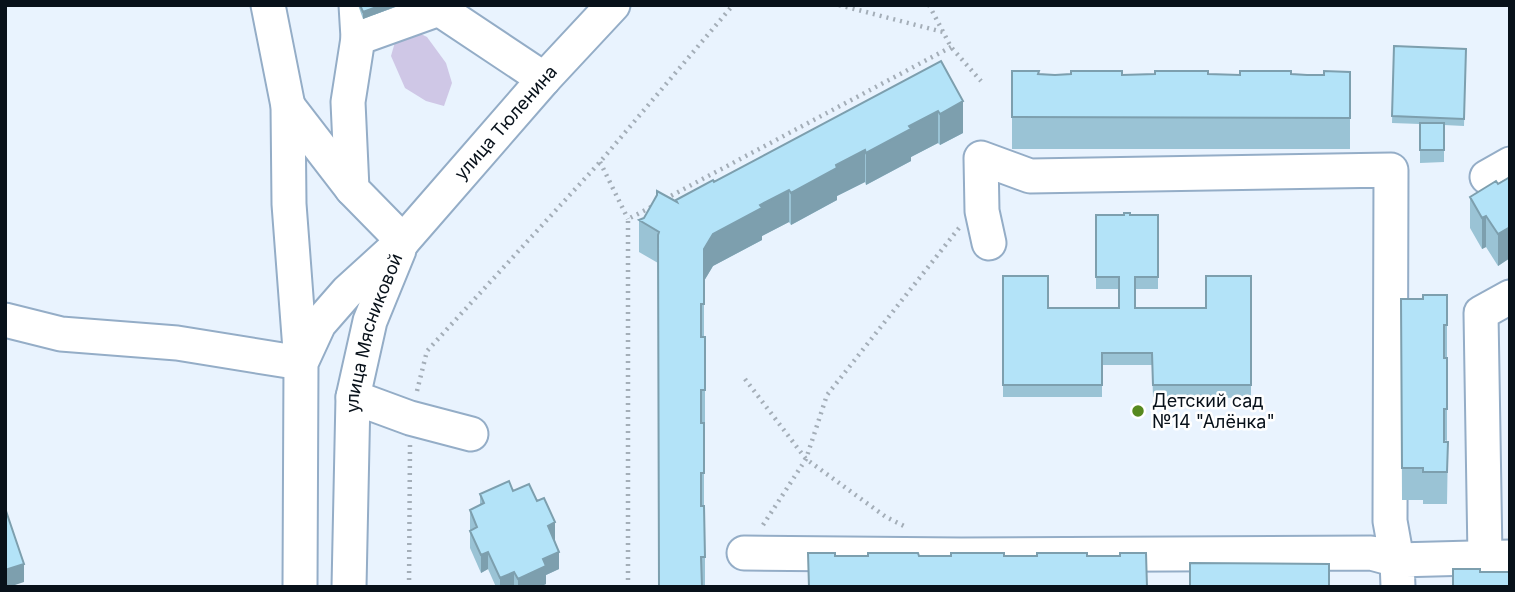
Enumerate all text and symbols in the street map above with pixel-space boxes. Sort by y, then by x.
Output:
street label: улица Тюленина [450,61,561,184]
street label: улица Мясниковой [342,250,406,413]
place label: Детский сад №14 "Алёнка" [1152,390,1275,432]
marker: Детский сад №14 "Алёнка" [1130,403,1146,419]

